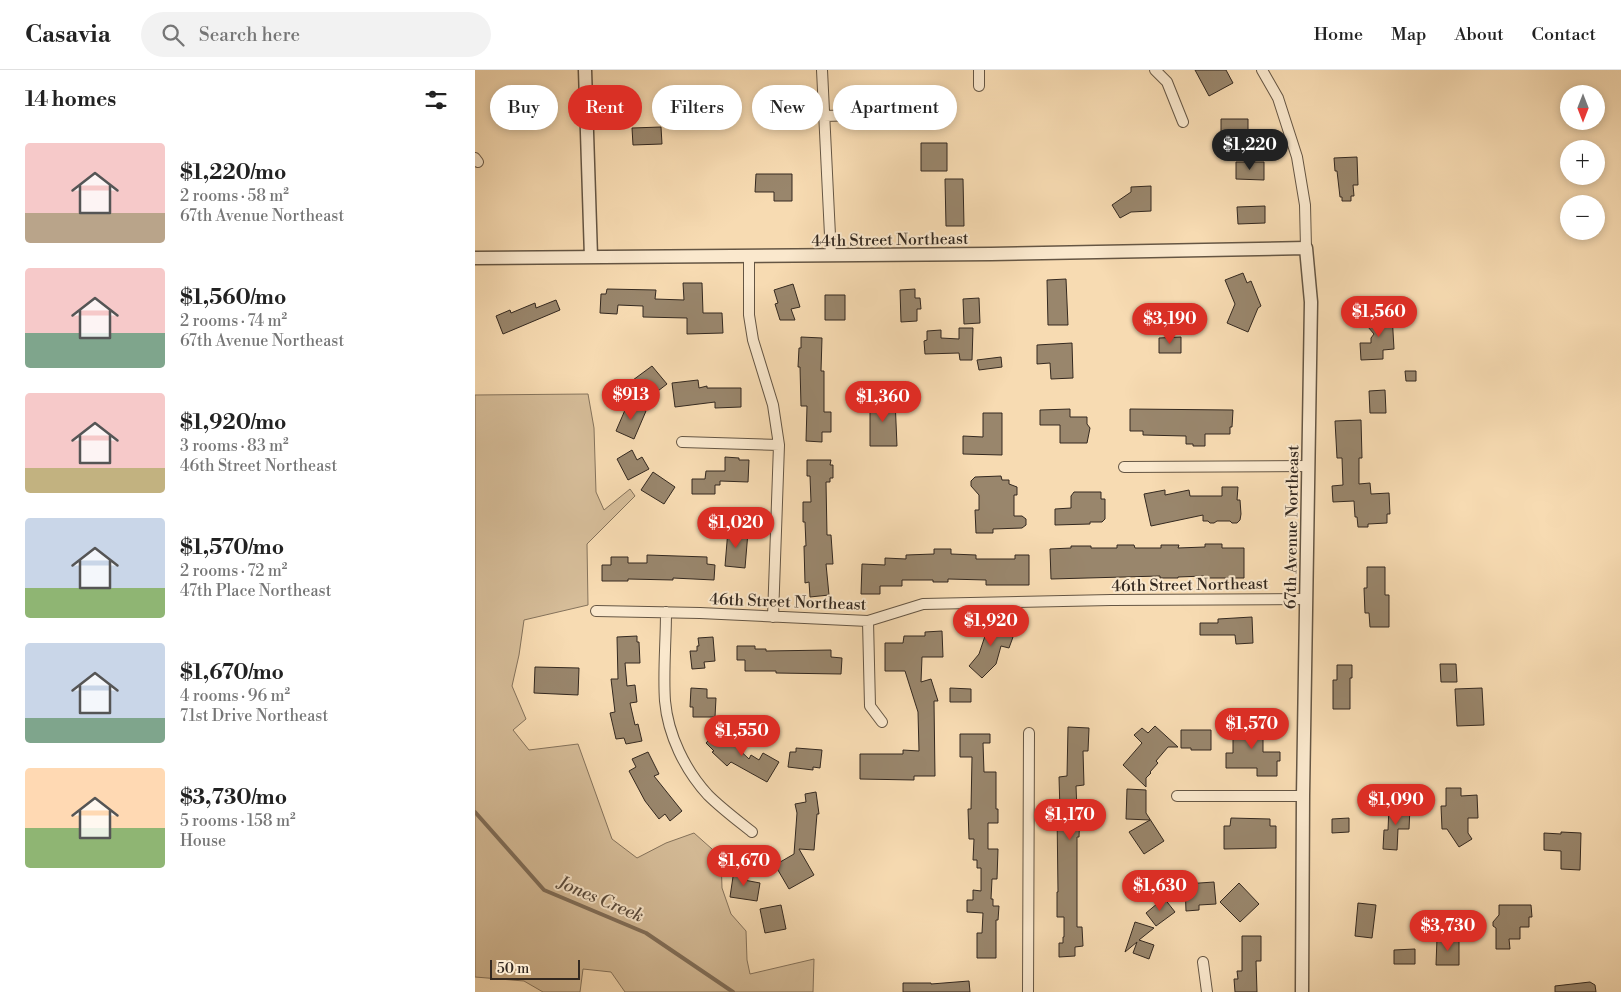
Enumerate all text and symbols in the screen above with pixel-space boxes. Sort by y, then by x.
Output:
search box [141,12,491,57]
text: Casavia [25,20,111,50]
icon: search [159,21,187,49]
text: Search here [199,23,300,47]
text: Home [1314,23,1363,46]
text: Map [1391,23,1427,46]
text: About [1455,23,1504,46]
text: Contact [1532,23,1596,46]
chip: Buy [490,85,558,130]
chip: Rent [568,85,642,130]
chip: Filters [652,85,742,130]
chip: New [752,85,823,130]
chip: Apartment [833,85,957,130]
north arrow [1560,85,1605,130]
map controls [1560,85,1605,240]
icon: filters [422,86,450,114]
text: 14 homes [25,87,116,113]
pin: $1,220 [1209,128,1291,171]
text: $1,220 [1223,135,1277,155]
button: + [1560,140,1605,185]
text: $1,220/mo [180,160,286,186]
icon: home [65,163,125,223]
text: 2 rooms · 58 m² [180,186,289,206]
button: − [1560,195,1605,240]
text: 67th Avenue Northeast [180,206,344,226]
street label: 44th Street Northeast [811,229,969,251]
text: $1,560/mo [180,285,286,311]
icon: home [65,288,125,348]
pin: $1,560 [1338,296,1420,338]
pin: $3,190 [1129,302,1211,345]
text: $1,560 [1352,302,1406,322]
text: $3,190 [1143,309,1197,329]
text: 2 rooms · 74 m² [180,311,287,331]
text: 67th Avenue Northeast [180,331,344,351]
pin: $913 [601,378,661,421]
pin: $1,360 [842,380,924,423]
text: $913 [613,385,649,405]
text: $1,360 [856,387,910,407]
text: $1,920/mo [180,410,286,436]
icon: home [65,413,125,473]
text: 3 rooms · 83 m² [180,436,289,456]
street label: 67th Avenue Northeast [1281,444,1303,609]
text: 46th Street Northeast [180,456,337,476]
pin: $1,020 [695,506,777,549]
text: $1,020 [708,513,764,533]
text: $1,570/mo [180,535,284,561]
icon: home [65,538,125,598]
text: 2 rooms · 72 m² [180,561,287,581]
street label: 46th Street Northeast [1111,574,1269,596]
text: 47th Place Northeast [180,581,331,601]
street label: 46th Street Northeast [709,589,867,615]
pin: $1,920 [950,604,1032,647]
text: $1,920 [964,611,1018,631]
text: $1,670/mo [180,660,284,686]
icon: home [65,663,125,723]
text: 4 rooms · 96 m² [180,686,290,706]
text: 71st Drive Northeast [180,706,328,726]
pin: $1,570 [1211,708,1293,750]
pin: $1,550 [701,714,783,757]
text: $1,570 [1226,714,1278,734]
text: $1,550 [715,721,769,741]
pin: $1,090 [1355,784,1437,826]
text: $3,730/mo [180,785,287,811]
icon: home [65,788,125,848]
text: $1,090 [1368,790,1424,810]
pin: $1,170 [1029,798,1111,841]
text: $1,170 [1045,805,1095,825]
text: 5 rooms · 158 m² [180,811,296,831]
text: House [180,831,226,851]
pin: $1,670 [703,844,785,887]
text: $1,670 [718,851,770,871]
water label: Jones Creek [553,870,647,928]
pin: $1,630 [1119,870,1201,912]
text: $1,630 [1133,876,1187,896]
pin: $3,730 [1407,910,1489,952]
text: $3,730 [1421,916,1475,936]
scale bar [490,957,580,980]
text: 50 m [497,960,529,978]

